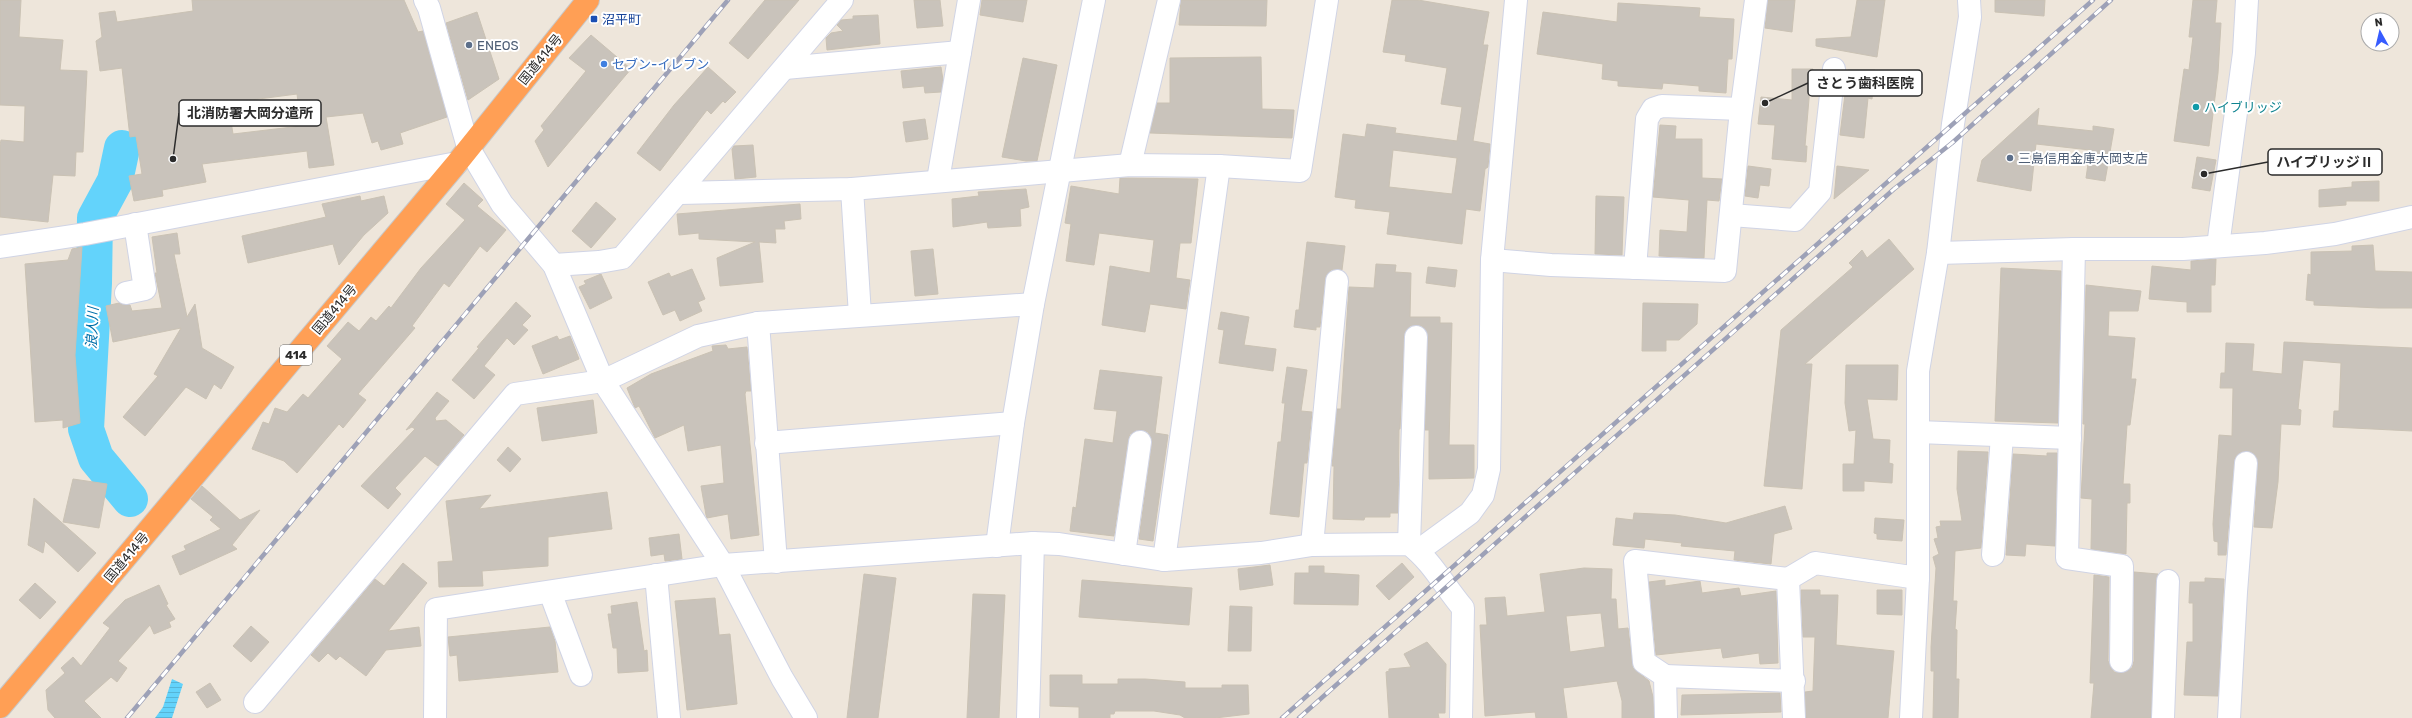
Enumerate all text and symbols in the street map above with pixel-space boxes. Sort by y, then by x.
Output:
place label: 沼平町 [602,12,641,27]
north arrow [2360,12,2400,52]
marker: 沼平町 [589,14,599,24]
text: N [2374,16,2384,30]
street label: 国道414号 [516,31,565,88]
place label: ENEOS [477,38,519,53]
marker: ENEOS [464,40,474,50]
place label: セブン-イレブン [612,57,709,72]
marker: セブン-イレブン [599,59,609,69]
callout: さとう歯科医院 [1808,70,1922,96]
text: さとう歯科医院 [1816,75,1914,92]
callout: 北消防署大岡分遣所 [179,100,321,126]
place label: ハイブリッジ [2204,100,2282,115]
marker: ハイブリッジ [2191,102,2201,112]
text: 北消防署大岡分遣所 [187,105,313,122]
callout: ハイブリッジⅡ [2268,149,2382,175]
place label: 三島信用金庫大岡支店 [2018,151,2148,166]
marker: 三島信用金庫大岡支店 [2005,153,2015,163]
text: ハイブリッジⅡ [2276,154,2374,171]
street label: 国道414号 [309,281,360,337]
water label: 浪人川 [83,305,102,349]
road number: 414 [280,345,312,365]
street label: 国道414号 [101,529,152,585]

